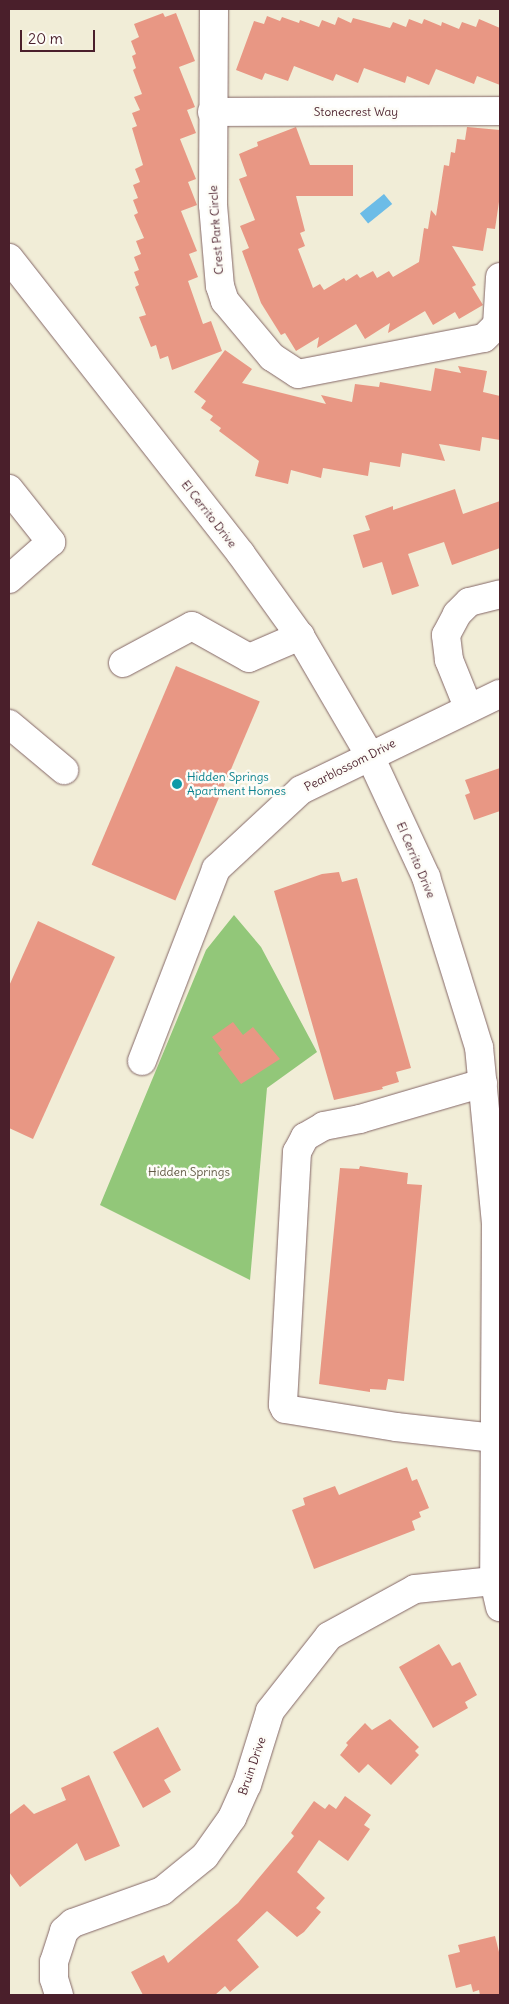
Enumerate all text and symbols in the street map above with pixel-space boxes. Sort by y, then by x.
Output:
scale bar [22,20,98,52]
text: 20 m [28,29,63,48]
street label: Stonecrest Way [314,105,398,119]
street label: Crest Park Circle [206,185,226,275]
street label: El Cerrito Drive [178,478,240,550]
street label: Pearblossom Drive [302,736,398,794]
place label: Hidden Springs Apartment Homes [187,770,286,798]
marker: Hidden Springs Apartment Homes [171,778,183,790]
street label: El Cerrito Drive [394,820,438,900]
park label: Hidden Springs [148,1165,230,1179]
street label: Bruin Drive [235,1735,269,1797]

